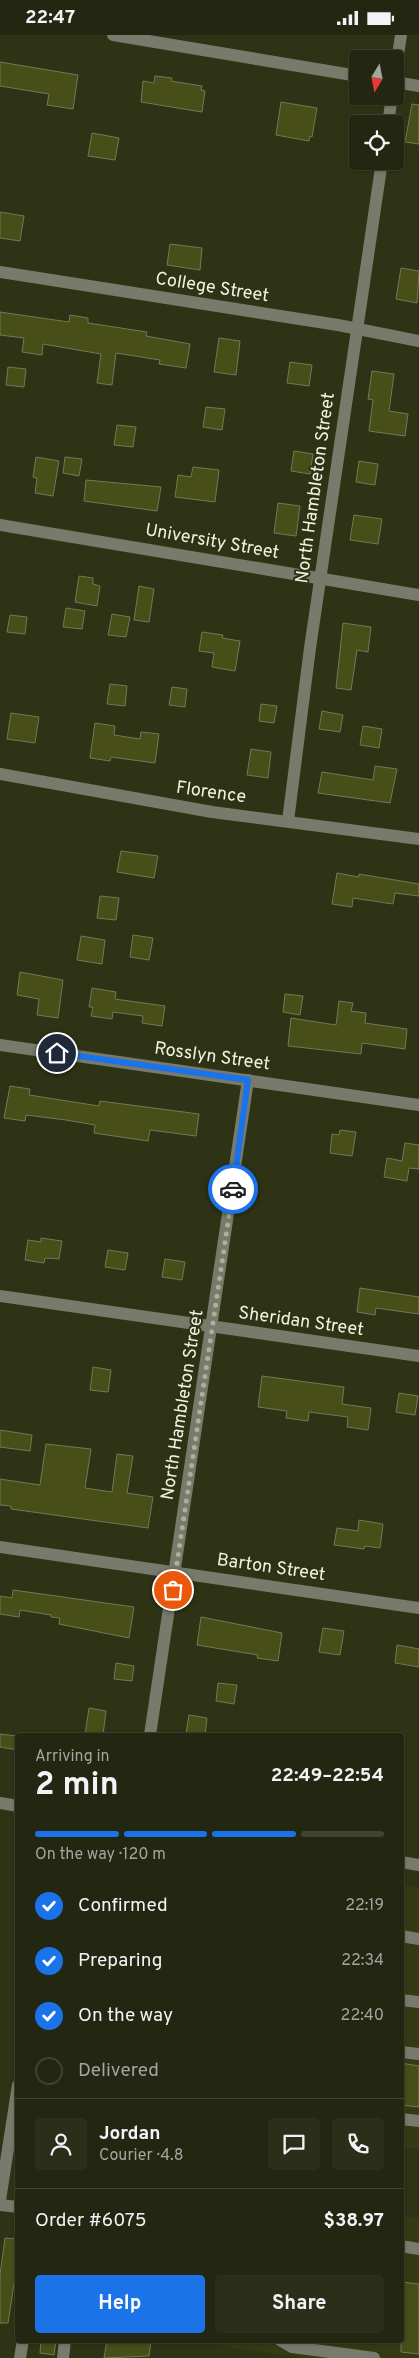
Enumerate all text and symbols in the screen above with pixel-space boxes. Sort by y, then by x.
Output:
text: 22:47 [25,6,75,30]
north arrow [349,50,404,105]
map controls [349,50,404,170]
button: locate [349,115,404,170]
street label: College Street [154,268,270,308]
street label: North Hambleton Street [291,391,341,585]
street label: University Street [143,519,281,565]
street label: Florence [175,777,247,809]
pin [36,1032,78,1074]
street label: Rosslyn Street [153,1037,271,1077]
icon: home [43,1039,71,1067]
courier [208,1164,258,1214]
icon: car [219,1175,247,1203]
street label: Sheridan Street [237,1302,365,1342]
street label: North Hambleton Street [157,1308,209,1502]
street label: Barton Street [215,1549,327,1587]
pin [152,1569,194,1611]
icon: bag [159,1576,187,1604]
text: Arriving in [35,1747,110,1767]
text: 22:49–22:54 [271,1764,384,1788]
text: 2 min [35,1766,119,1806]
text: On the way · 120 m [35,1845,166,1865]
icon: check [35,1892,63,1920]
text: Confirmed [78,1894,168,1918]
text: 22:19 [345,1896,384,1916]
icon: check [35,1947,63,1975]
text: Preparing [78,1949,162,1973]
text: 22:34 [341,1951,384,1971]
icon: check [35,2002,63,2030]
text: On the way [78,2004,173,2028]
text: 22:40 [341,2006,384,2026]
text: Delivered [78,2059,159,2083]
button: person [35,2118,87,2170]
button: chat [268,2118,320,2170]
button: phone [332,2118,384,2170]
text: Jordan [99,2122,161,2146]
text: Courier · 4.8 [99,2146,183,2166]
text: Order #6075 [35,2209,146,2233]
text: $38.97 [323,2209,384,2233]
button: Help [35,2275,205,2333]
button: Share [215,2275,384,2333]

